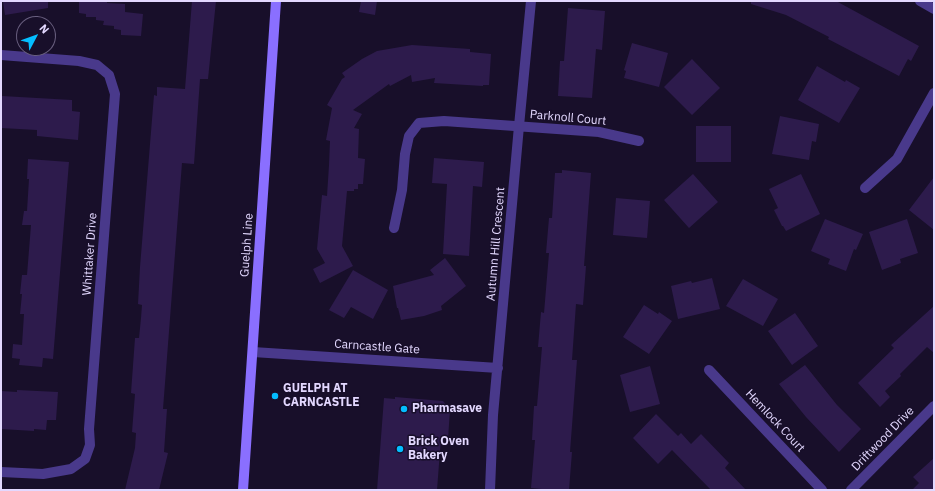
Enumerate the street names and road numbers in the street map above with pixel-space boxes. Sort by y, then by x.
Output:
street label: Parknoll Court [529,107,607,129]
street label: Autumn Hill Crescent [484,186,508,302]
street label: Whittaker Drive [80,212,100,296]
street label: Guelph Line [238,213,256,277]
street label: Carncastle Gate [334,337,420,357]
street label: Hemlock Court [742,387,808,455]
street label: Driftwood Drive [849,404,917,474]

